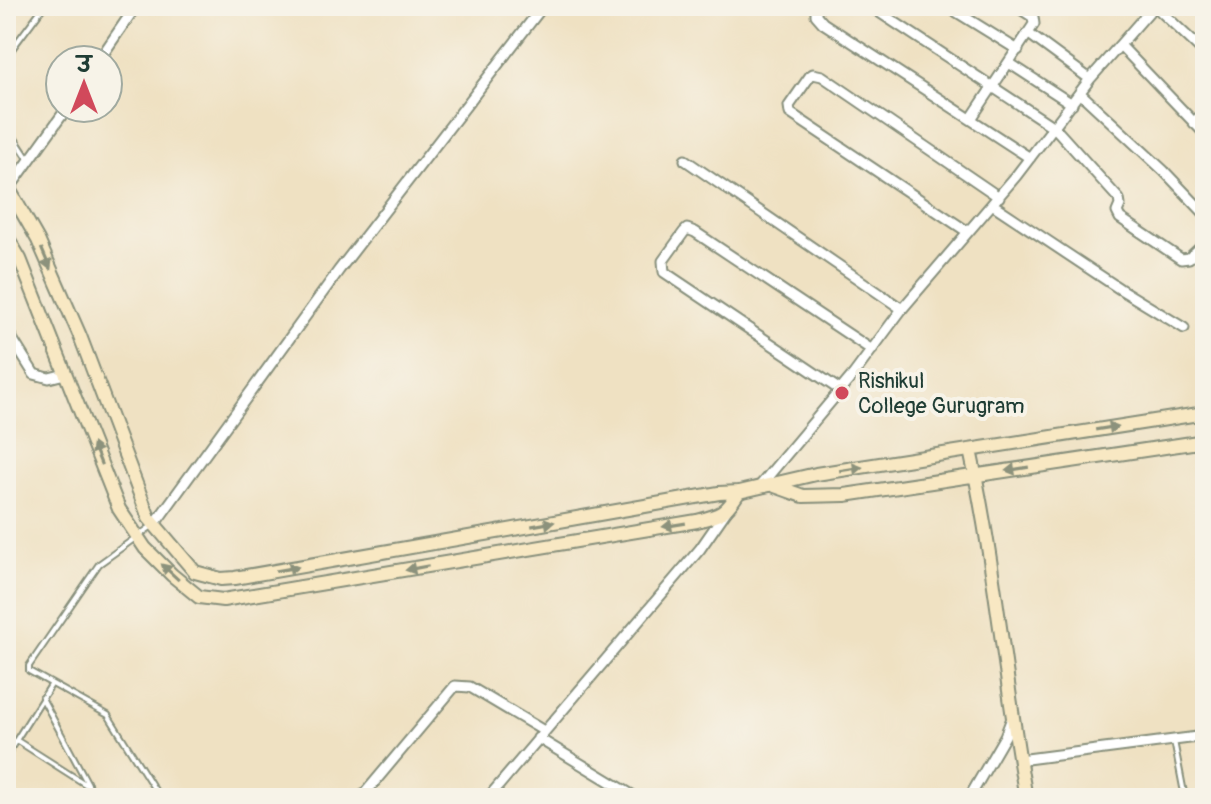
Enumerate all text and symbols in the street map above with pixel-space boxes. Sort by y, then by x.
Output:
north arrow [44,44,124,124]
text: उ [75,51,94,79]
one-way arrow [40,248,53,271]
place label: Rishikul College Gurugram [858,367,1025,420]
marker: Rishikul College Gurugram [833,384,851,402]
one-way arrow [1095,422,1120,434]
one-way arrow [90,442,103,466]
one-way arrow [838,462,863,475]
one-way arrow [1004,463,1029,476]
one-way arrow [531,518,556,530]
one-way arrow [661,519,686,532]
one-way arrow [275,562,300,575]
one-way arrow [160,563,179,581]
one-way arrow [405,563,430,575]

